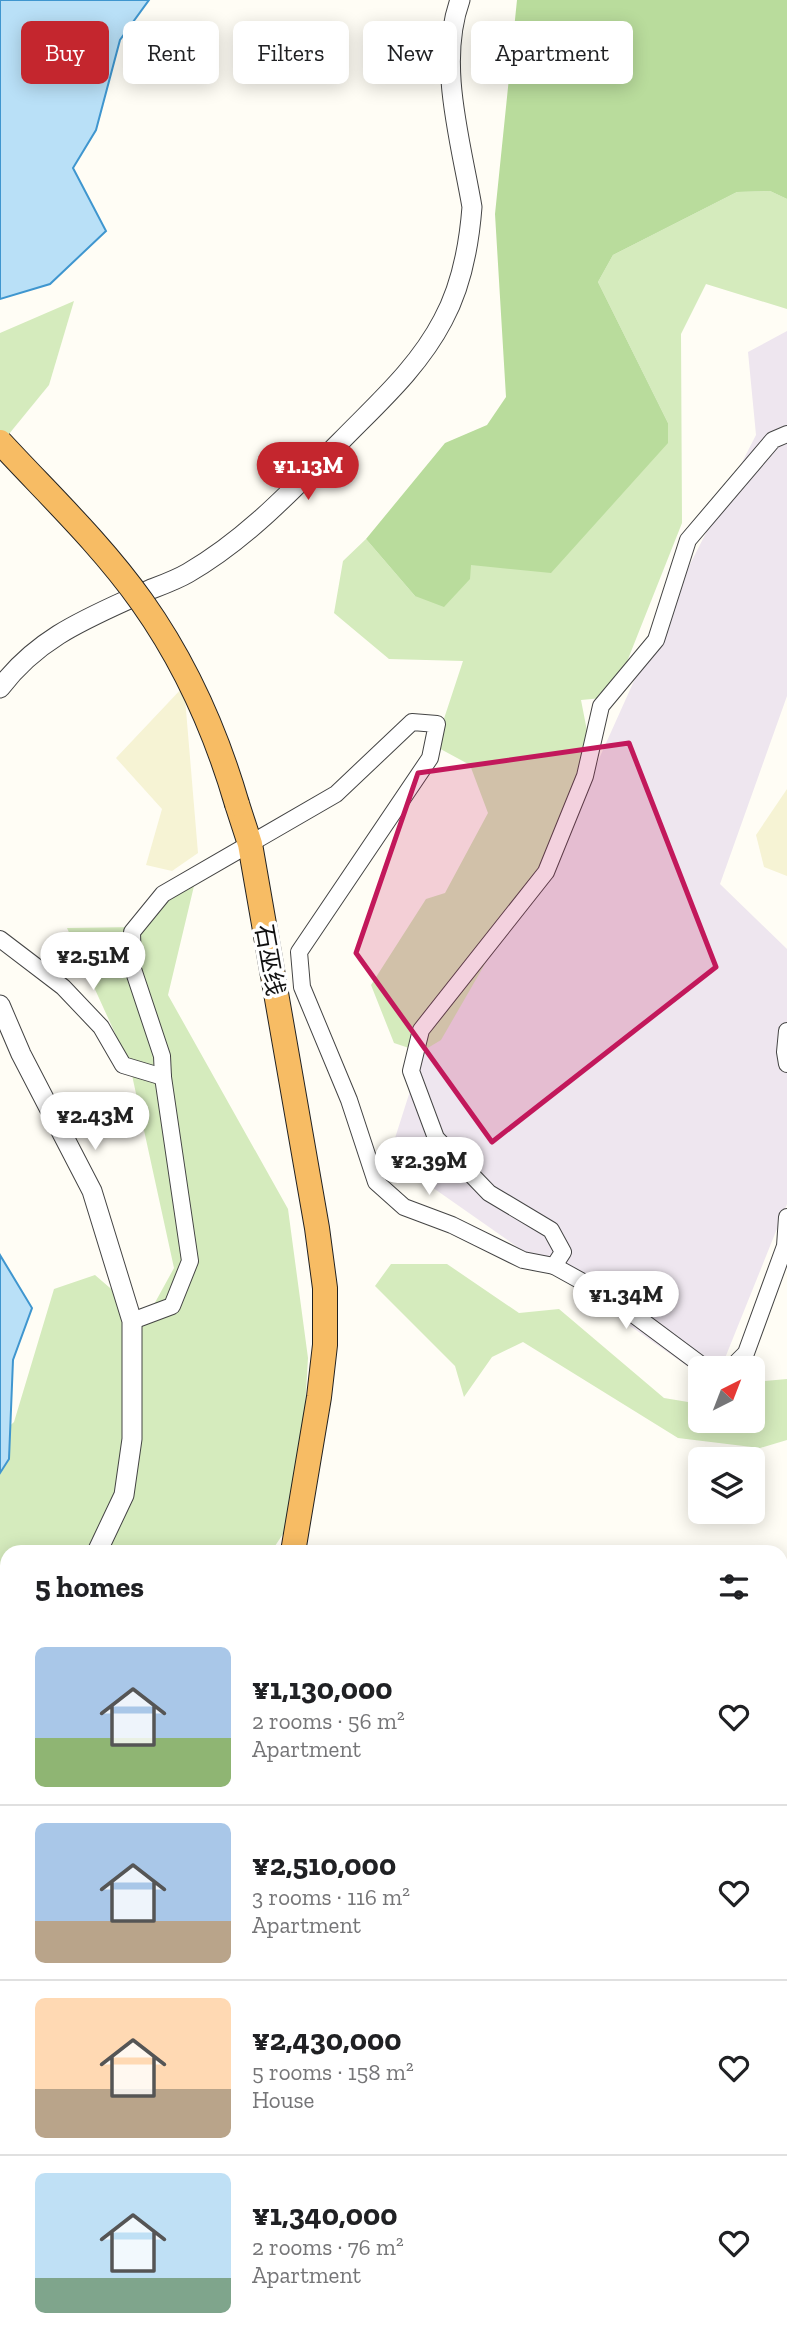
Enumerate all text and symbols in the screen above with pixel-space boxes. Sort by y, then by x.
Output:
chip: Buy [21,21,109,84]
chip: Rent [123,21,219,84]
chip: Filters [233,21,349,84]
chip: New [363,21,457,84]
chip: Apartment [471,21,633,84]
pin: ¥1.13M [251,442,365,502]
text: ¥1.13M [273,451,343,479]
street label: 石巫线 [249,922,291,998]
pin: ¥2.51M [36,932,150,992]
text: ¥2.51M [56,941,130,969]
pin: ¥2.43M [38,1092,152,1152]
text: ¥2.43M [56,1101,134,1129]
pin: ¥2.39M [372,1138,486,1197]
text: ¥2.39M [391,1146,467,1174]
pin: ¥1.34M [569,1272,683,1331]
text: ¥1.34M [589,1280,663,1308]
north arrow [688,1356,765,1433]
map controls [688,1356,765,1524]
button: layers [688,1447,765,1524]
icon: filters [715,1568,753,1606]
text: 5 homes [35,1569,144,1605]
text: ¥1,130,000 [252,1671,393,1707]
icon: home [91,1675,175,1759]
icon: heart [715,1698,753,1736]
text: 2 rooms · 56 m² [252,1707,405,1735]
text: Apartment [252,1735,361,1763]
text: ¥2,510,000 [252,1847,396,1883]
icon: home [91,1851,175,1935]
icon: heart [715,1874,753,1912]
text: 3 rooms · 116 m² [252,1883,410,1911]
text: Apartment [252,1911,361,1939]
text: ¥2,430,000 [252,2022,402,2058]
icon: home [91,2026,175,2110]
icon: heart [715,2049,753,2087]
text: 5 rooms · 158 m² [252,2058,414,2086]
text: House [252,2086,314,2114]
text: ¥1,340,000 [252,2197,398,2233]
icon: home [91,2201,175,2285]
icon: heart [715,2224,753,2262]
text: 2 rooms · 76 m² [252,2233,404,2261]
text: Apartment [252,2261,361,2289]

